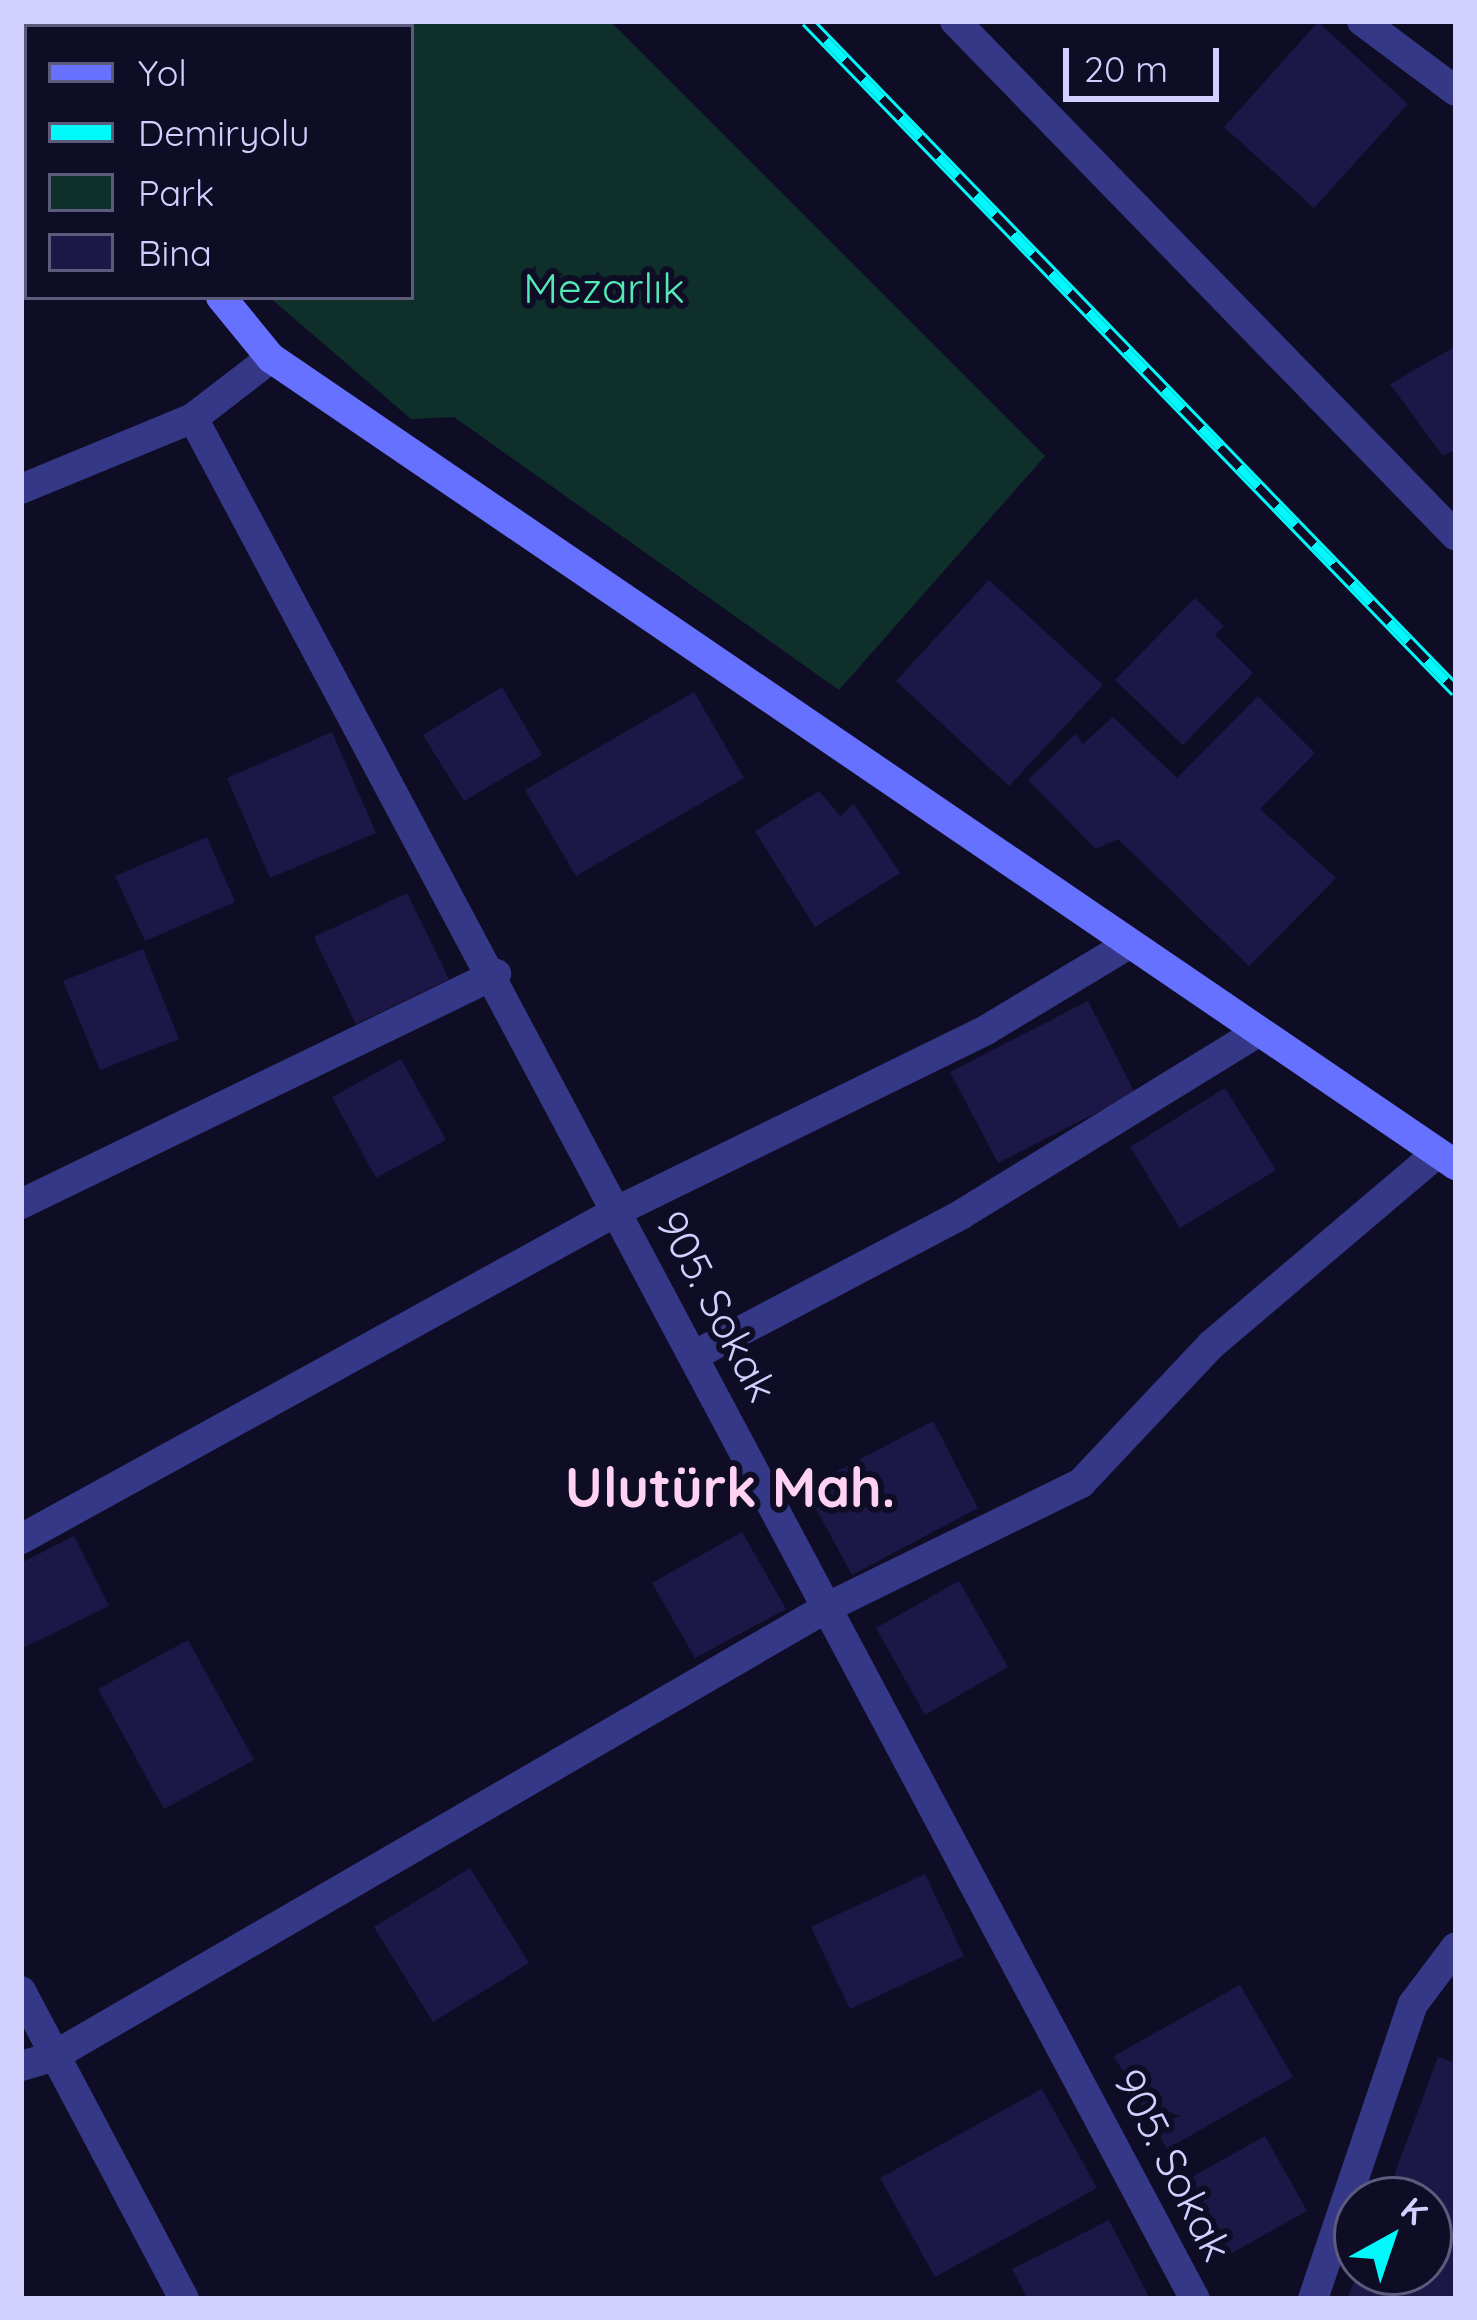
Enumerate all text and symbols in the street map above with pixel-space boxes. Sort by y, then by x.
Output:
legend [24,24,414,300]
scale bar [1069,24,1225,98]
text: 20 m [1084,46,1168,91]
text: Yol [138,50,187,95]
text: Demiryolu [138,110,310,155]
text: Park [138,170,214,215]
text: Bina [138,230,212,275]
park label: Mezarlık [523,263,685,313]
street label: 905. Sokak [646,1202,788,1410]
district label: Ulutürk Mah. [565,1455,895,1519]
street label: 905. Sokak [1103,2061,1243,2269]
north arrow [1333,2176,1453,2296]
text: K [1393,2188,1436,2233]

